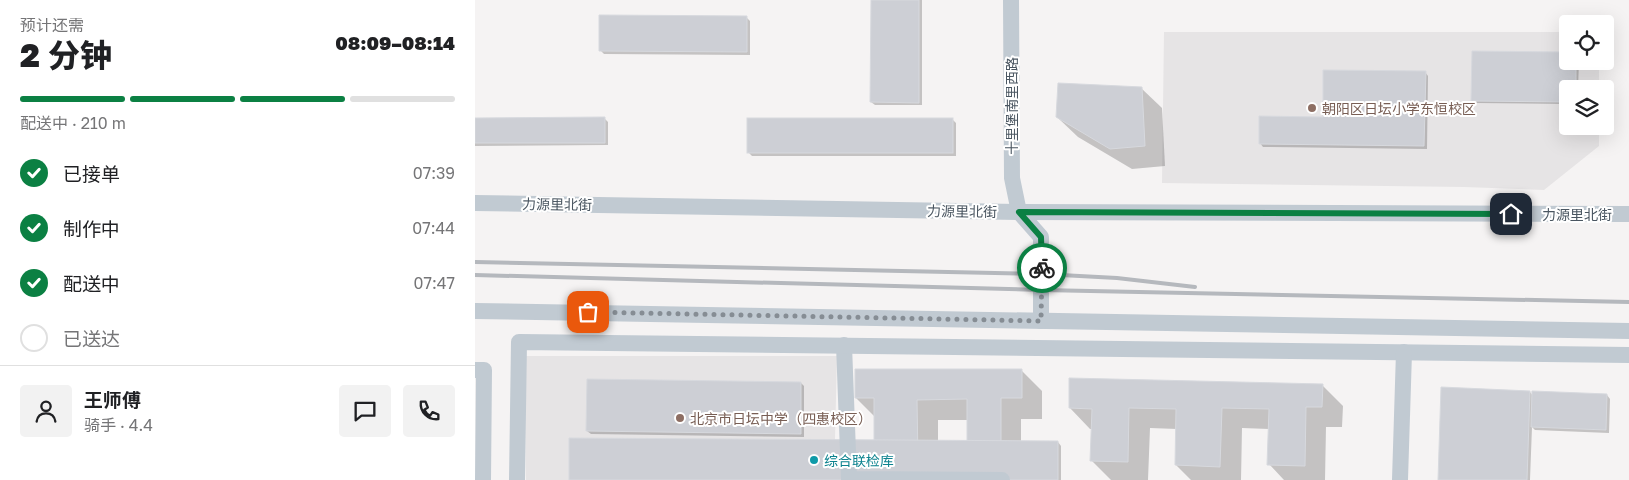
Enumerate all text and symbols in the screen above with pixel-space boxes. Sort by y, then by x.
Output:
text: 预计还需 [20,15,84,35]
map controls [1559,15,1614,135]
button: locate [1559,15,1614,70]
text: 08:09–08:14 [335,31,455,54]
text: 2 分钟 [20,36,112,74]
street label: 十里堡南里西路 [1003,57,1020,155]
button: layers [1559,80,1614,135]
place label: 朝阳区日坛小学东恒校区 [1322,100,1476,117]
marker: 朝阳区日坛小学东恒校区 [1306,102,1318,114]
text: 配送中 · 210 m [20,113,126,133]
icon: check [20,159,48,187]
text: 已接单 [63,162,120,185]
text: 07:39 [413,163,455,183]
pin [1490,193,1532,235]
street label: 力源里北街 [522,195,592,213]
icon: home [1497,200,1525,228]
street label: 力源里北街 [927,202,997,220]
street label: 力源里北街 [1542,206,1612,223]
icon: check [20,214,48,242]
text: 制作中 [63,217,120,240]
text: 07:44 [412,218,455,238]
courier [1017,243,1067,293]
icon: bike [1028,254,1056,282]
icon: check [20,269,48,297]
text: 配送中 [63,272,120,295]
text: 07:47 [414,273,455,293]
pin [567,291,609,333]
icon: bag [574,298,602,326]
text: 已送达 [63,327,120,350]
button: person [20,385,72,437]
button: chat [339,385,391,437]
button: phone [403,385,455,437]
text: 王师傅 [84,388,141,411]
place label: 北京市日坛中学（四惠校区） [690,410,872,427]
marker: 北京市日坛中学（四惠校区） [674,412,686,424]
text: 骑手 · 4.4 [84,415,153,435]
place label: 综合联检库 [824,452,894,469]
marker: 综合联检库 [808,454,820,466]

